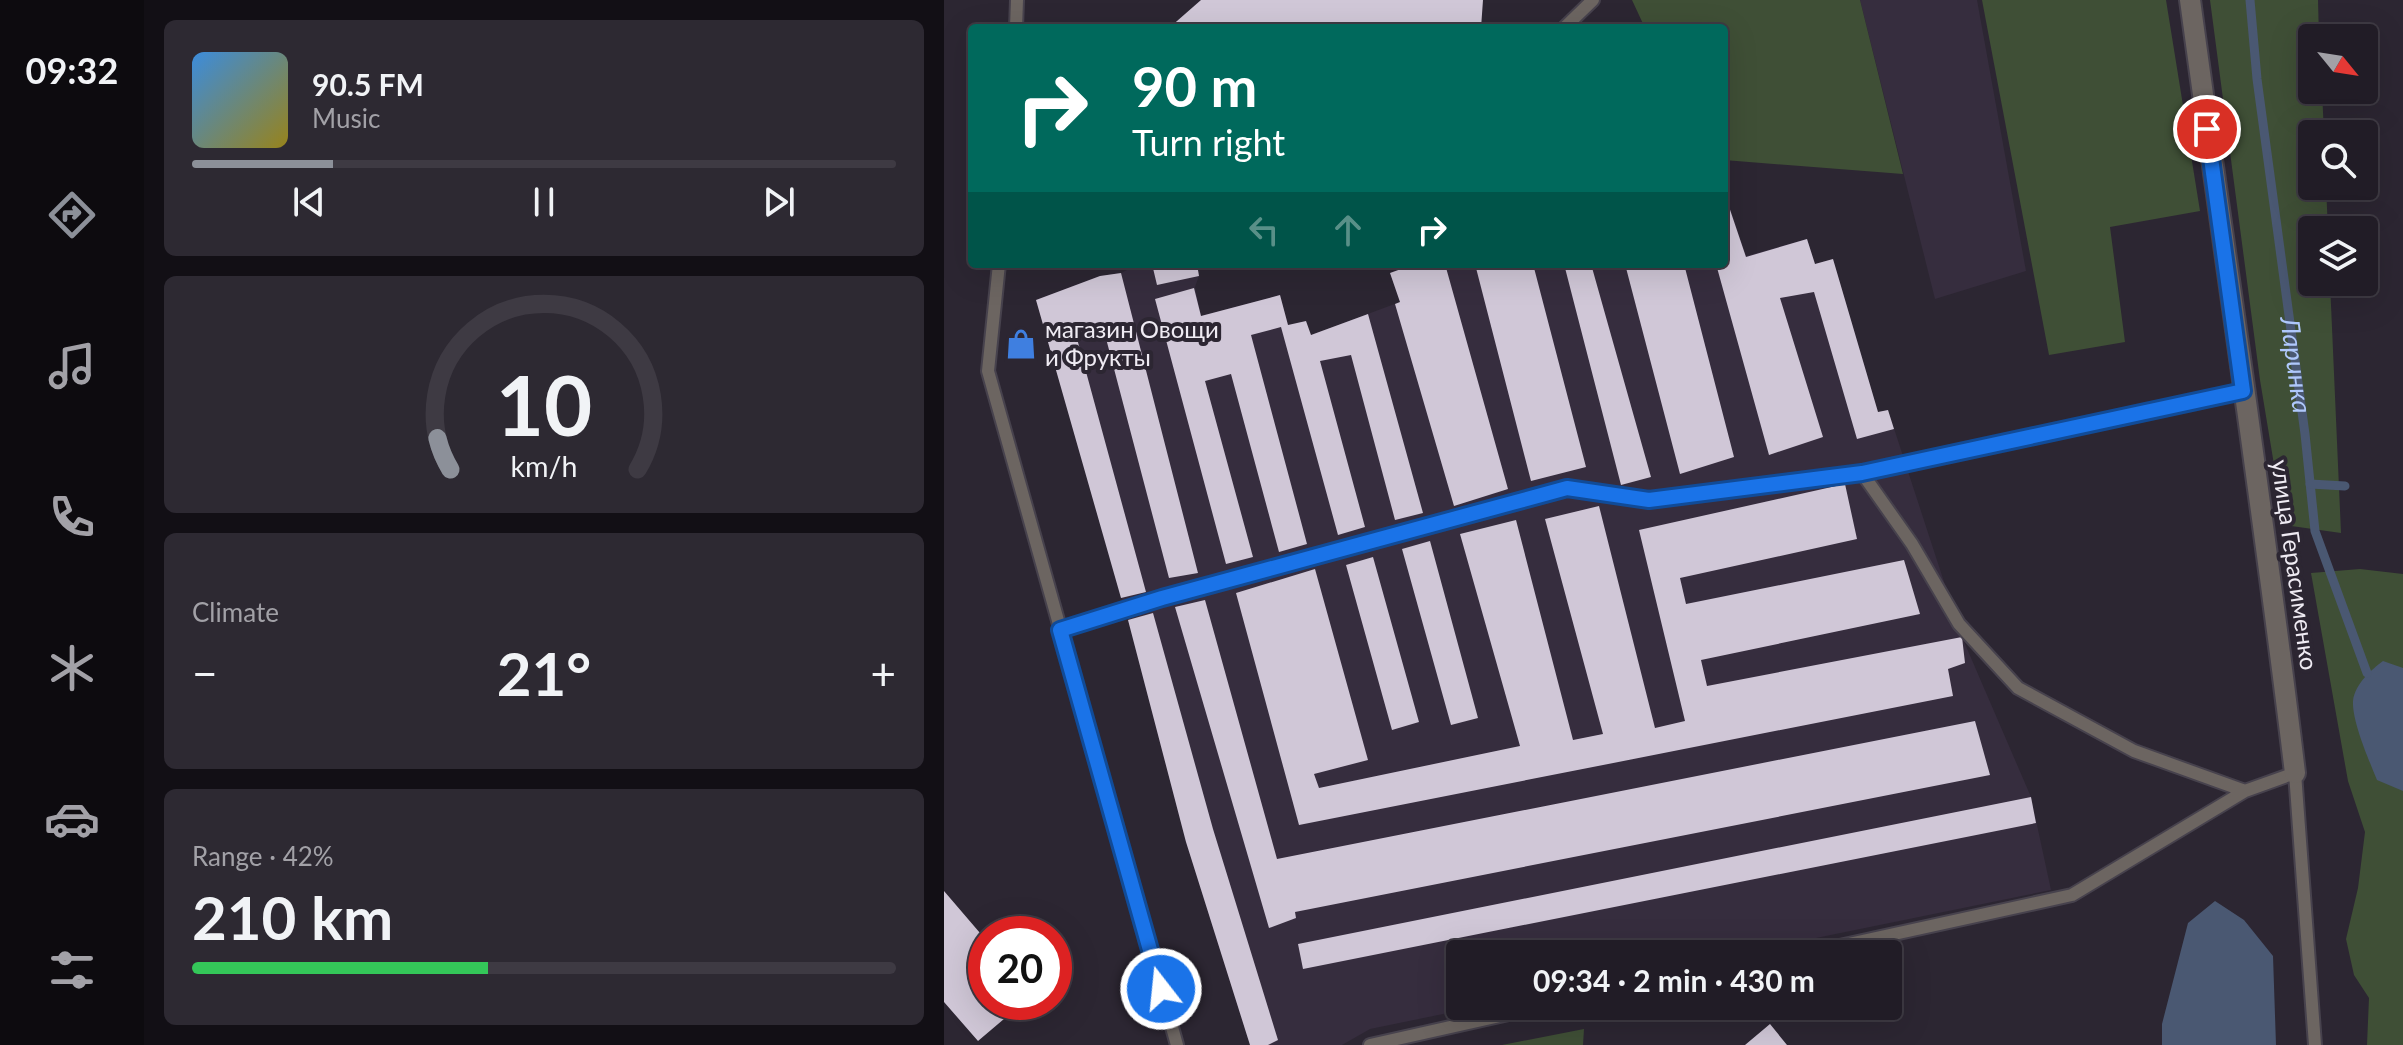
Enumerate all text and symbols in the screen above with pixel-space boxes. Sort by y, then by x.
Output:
north arrow [2298,24,2378,104]
map controls [2298,24,2378,296]
text: 09:32 [26,48,118,92]
text: 90 m [1132,52,1257,119]
icon: right [1000,56,1104,160]
text: 90.5 FM [312,66,424,102]
pin [2173,95,2241,163]
text: Music [312,102,380,134]
icon: arrive [2185,107,2229,151]
text: Turn right [1132,120,1285,164]
button: search [2298,120,2378,200]
icon: previous [287,180,331,224]
icon: pause [522,180,566,224]
icon: next [757,180,801,224]
icon: directions [44,187,100,243]
icon: left [1242,208,1286,252]
icon: ahead [1326,208,1370,252]
icon: right [1410,208,1454,252]
button: layers [2298,216,2378,296]
place label: магазин Овощи и Фрукты [1045,314,1219,371]
water label: Ларинка [2274,314,2319,415]
shop icon: магазин Овощи и Фрукты [1004,327,1038,361]
icon: music [44,338,100,394]
text: 10 [496,354,592,454]
text: km/h [511,450,577,484]
street label: улица Герасименко [2266,458,2325,672]
icon: phone [44,489,100,545]
text: Climate [192,596,279,628]
text: 21° [497,637,591,709]
icon: climate [44,640,100,696]
text: − [192,647,218,699]
text: + [870,647,896,699]
icon: car [44,791,100,847]
text: Range · 42% [192,840,334,872]
text: 210 km [192,881,393,953]
speed limit sign: 20 [968,916,1072,1020]
icon: filters [44,942,100,998]
position arrow [1119,947,1203,1031]
text: 09:34 · 2 min · 430 m [1533,962,1815,998]

